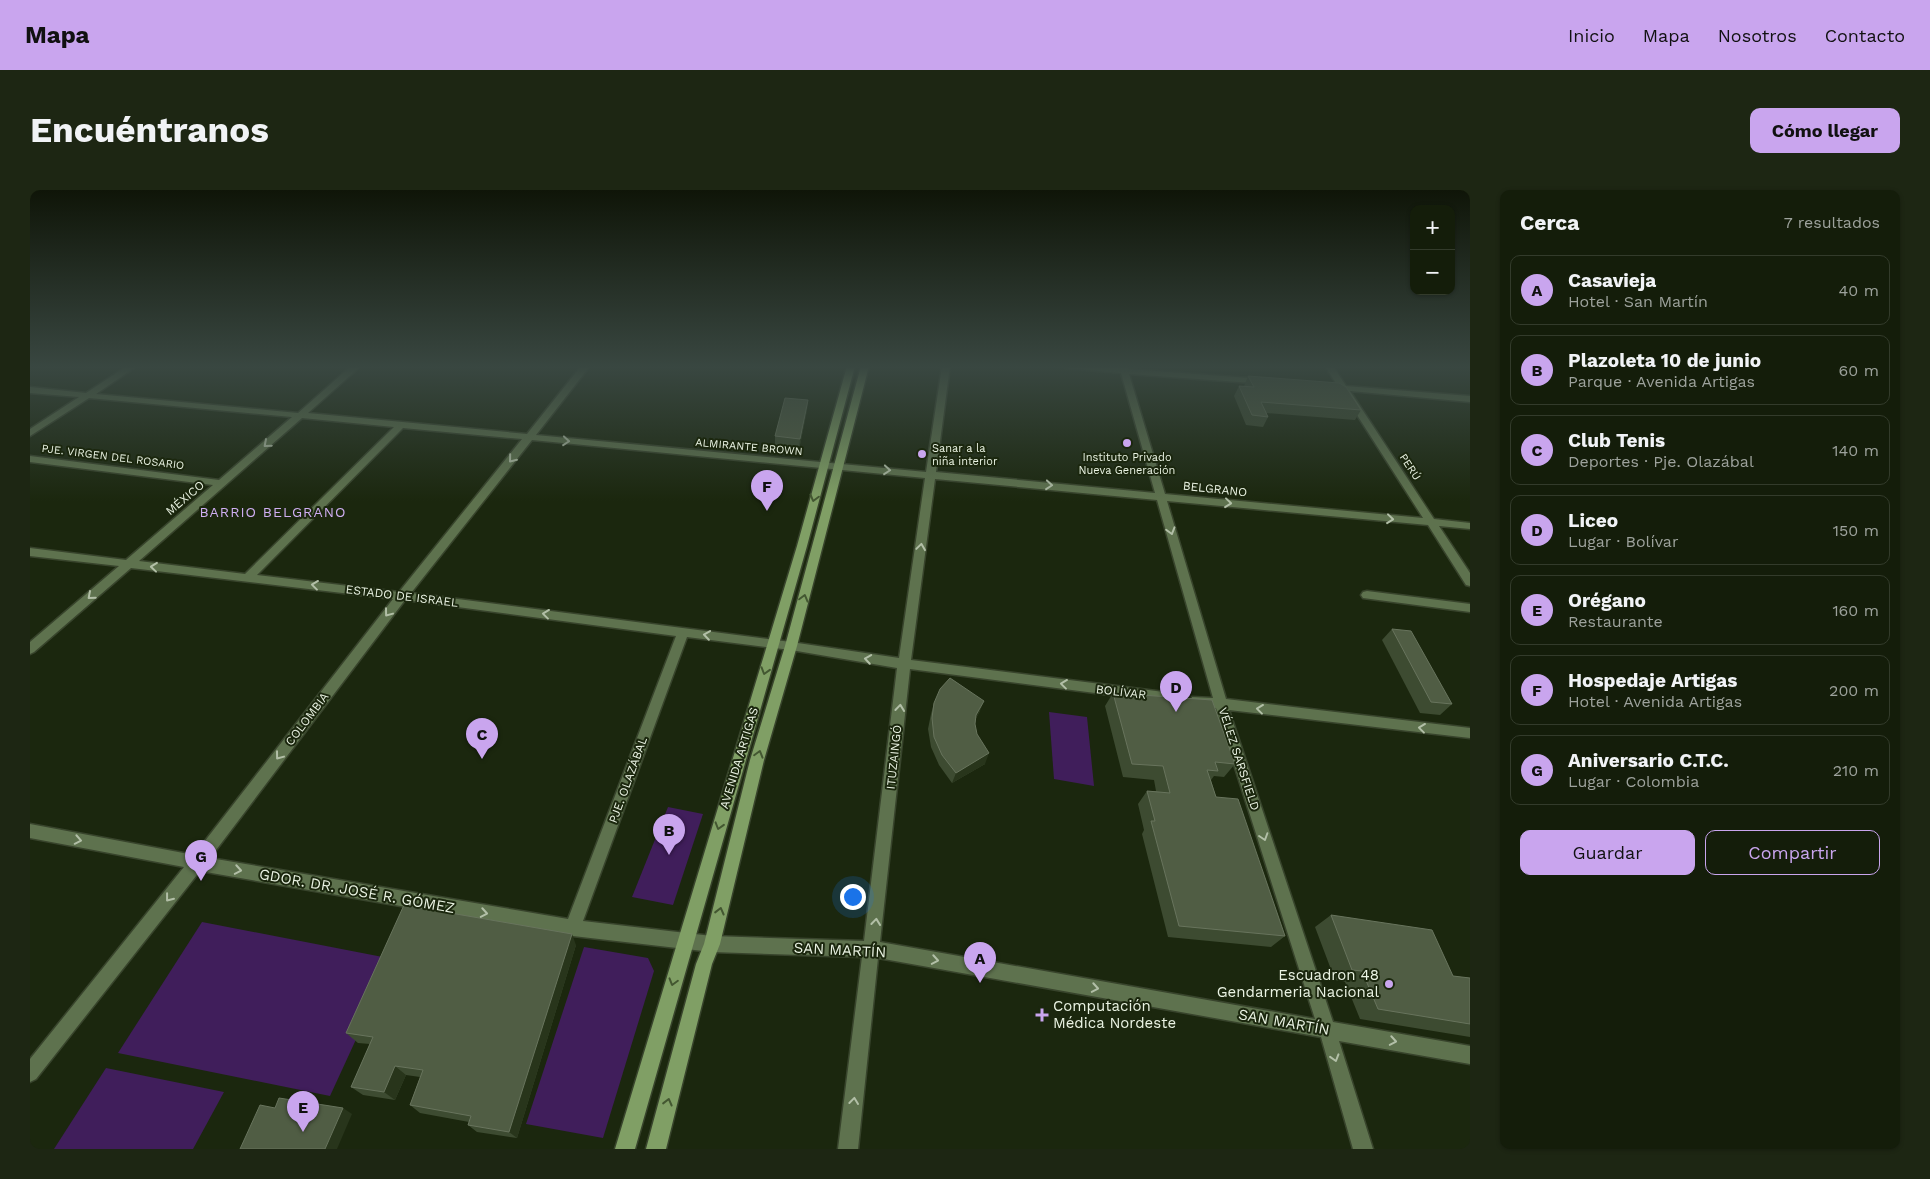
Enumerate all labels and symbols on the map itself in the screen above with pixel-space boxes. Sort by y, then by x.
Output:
one-way arrow [563,435,571,446]
street label: ALMIRANTE BROWN [695,436,803,458]
marker: Instituto Privado Nueva Generación [1121,437,1133,449]
one-way arrow [264,438,273,447]
street label: PJE. VIRGEN DEL ROSARIO [41,442,185,472]
place label: Sanar a la niña interior [932,442,998,468]
marker: Sanar a la niña interior [916,448,928,460]
place label: Instituto Privado Nueva Generación [1079,451,1175,477]
street label: PERÚ [1397,451,1424,483]
one-way arrow [509,453,517,462]
one-way arrow [884,465,892,476]
pin: F [751,470,783,511]
street label: MÉXICO [163,478,207,518]
one-way arrow [1046,479,1054,490]
street label: BELGRANO [1182,479,1248,499]
one-way arrow [810,493,820,501]
one-way arrow [1225,497,1233,508]
district label: BARRIO BELGRANO [200,504,346,520]
one-way arrow [1386,513,1394,524]
one-way arrow [1165,526,1175,535]
one-way arrow [915,543,926,551]
one-way arrow [149,562,157,573]
one-way arrow [311,580,319,591]
street label: ESTADO DE ISRAEL [345,582,459,610]
one-way arrow [87,590,96,599]
one-way arrow [798,593,809,602]
one-way arrow [386,607,394,616]
one-way arrow [542,609,550,620]
one-way arrow [703,630,711,641]
one-way arrow [864,654,873,664]
one-way arrow [760,666,770,674]
pin: D [1160,671,1192,712]
one-way arrow [1060,679,1068,690]
street label: BOLÍVAR [1095,682,1147,702]
street label: COLOMBIA [283,690,331,748]
one-way arrow [894,704,905,712]
one-way arrow [1256,704,1264,715]
street label: AVENIDA ARTIGAS [717,706,761,810]
street label: VÉLEZ SARSFIELD [1216,706,1262,812]
pin: C [466,718,498,759]
one-way arrow [1417,723,1425,734]
street label: ITUZAINGÓ [884,724,904,790]
street label: PJE. OLAZÁBAL [606,735,650,825]
one-way arrow [753,749,764,758]
one-way arrow [276,750,285,760]
pin: B [653,814,685,855]
one-way arrow [714,822,724,830]
one-way arrow [1258,832,1268,841]
one-way arrow [73,835,82,845]
pin: G [185,840,217,881]
street label: GDOR. DR. JOSÉ R. GÓMEZ [258,864,456,917]
one-way arrow [233,865,242,875]
your location [840,884,866,910]
one-way arrow [165,893,174,902]
one-way arrow [480,907,488,917]
one-way arrow [714,907,725,916]
one-way arrow [870,918,881,926]
street label: SAN MARTÍN [793,939,887,961]
pin: A [964,942,996,983]
one-way arrow [930,954,939,964]
place label: Escuadron 48 Gendarmeria Nacional [1217,966,1379,1001]
one-way arrow [669,978,679,986]
marker: Escuadron 48 Gendarmeria Nacional [1383,978,1395,990]
one-way arrow [1090,983,1099,993]
place label: Computación Médica Nordeste [1053,997,1176,1032]
street label: SAN MARTÍN [1237,1005,1331,1039]
marker: Computación Médica Nordeste [1035,1008,1049,1022]
one-way arrow [1388,1036,1397,1046]
one-way arrow [1330,1054,1340,1062]
pin: E [287,1091,319,1132]
one-way arrow [849,1096,859,1105]
one-way arrow [662,1098,672,1106]

